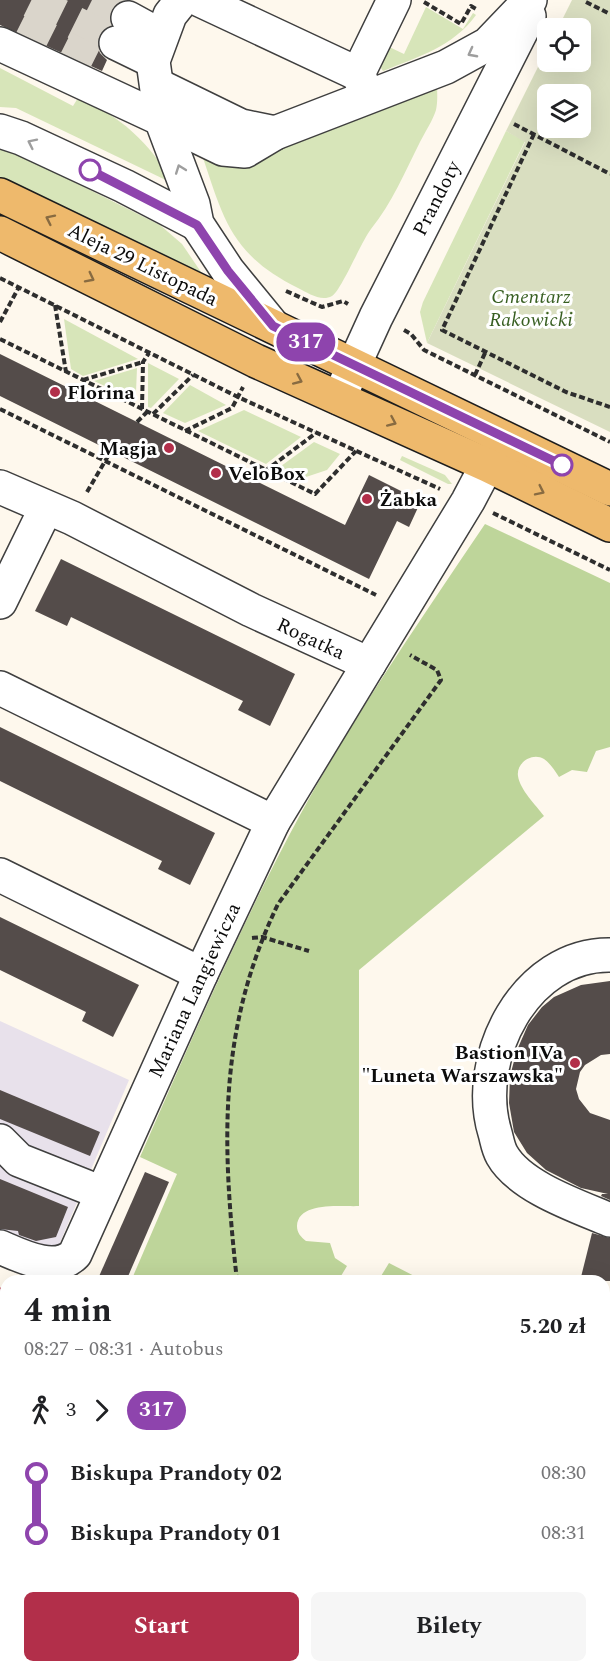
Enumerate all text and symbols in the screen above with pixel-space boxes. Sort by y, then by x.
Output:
map controls [537,18,591,138]
button: locate [537,18,591,72]
one-way arrow [468,46,478,57]
button: layers [537,84,591,138]
one-way arrow [27,138,38,150]
street label: Prandoty [405,154,469,241]
unlabelled marker [79,159,101,181]
one-way arrow [174,164,187,175]
one-way arrow [45,215,56,227]
street label: Aleja 29 Listopada [62,216,223,314]
one-way arrow [84,271,94,282]
park label: Cmentarz Rakowicki [489,282,573,335]
line badge: 317 [272,322,340,362]
text: 317 [288,326,324,358]
one-way arrow [291,372,302,384]
place label: Florina [67,378,135,408]
marker: Florina [48,385,62,399]
one-way arrow [386,415,397,427]
place label: Magja [99,434,158,464]
marker: Magja [162,441,176,455]
unlabelled marker [551,454,573,476]
place label: VeloBox [228,459,305,489]
marker: VeloBox [209,466,223,480]
one-way arrow [533,483,544,495]
place label: Żabka [379,485,438,515]
marker: Żabka [360,492,374,506]
street label: Rogatka [271,610,350,668]
street label: Mariana Langiewicza [141,898,249,1083]
place label: Bastion IVa "Luneta Warszawska" [361,1038,564,1091]
marker: Bastion IVa "Luneta Warszawska" [568,1056,582,1070]
text: 4 min [24,1286,112,1336]
text: 5.20 zł [519,1310,586,1343]
text: 08:27 – 08:31 · Autobus [24,1334,224,1364]
icon: walk [24,1394,57,1427]
icon: forward [85,1394,118,1427]
text: 317 [139,1394,174,1426]
text: 3 [66,1395,76,1425]
text: Biskupa Prandoty 02 [70,1457,282,1490]
text: 08:30 [541,1458,586,1488]
text: Biskupa Prandoty 01 [70,1517,282,1550]
text: 08:31 [541,1518,586,1548]
button: Start [24,1592,299,1661]
button: Bilety [311,1592,586,1661]

